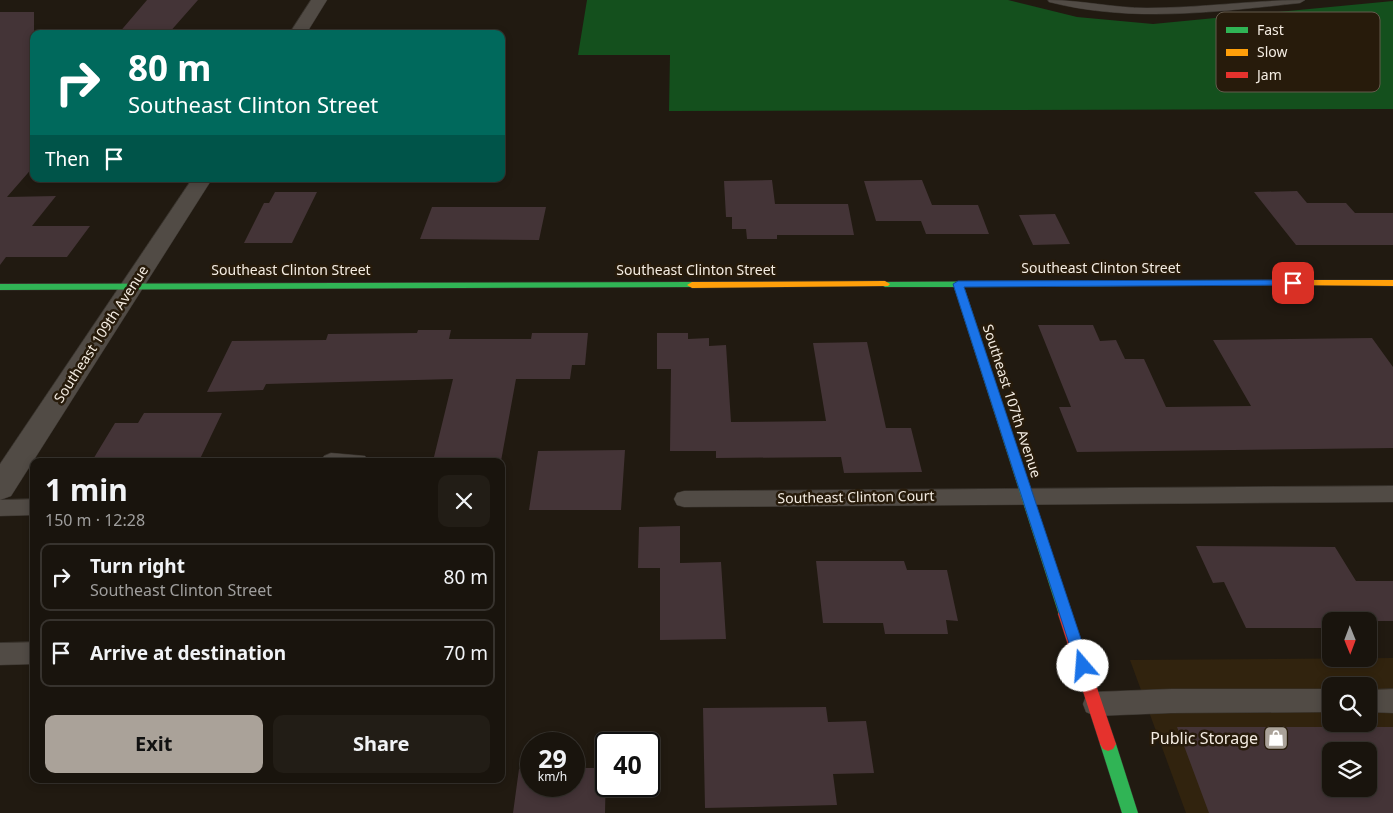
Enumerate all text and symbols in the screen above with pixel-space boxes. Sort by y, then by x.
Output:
legend [1216,12,1380,92]
text: Fast [1257,20,1284,39]
text: Slow [1257,42,1288,61]
text: 80 m [128,44,211,91]
icon: right [45,50,110,115]
text: Jam [1255,65,1282,84]
text: Southeast Clinton Street [128,89,378,119]
icon: arrive [100,145,128,173]
text: Then [45,146,90,172]
street label: Southeast Clinton Street [1021,258,1181,277]
street label: Southeast Clinton Street [211,260,371,279]
street label: Southeast Clinton Street [616,260,776,279]
street label: Southeast 109th Avenue [49,261,152,406]
pin [1272,262,1314,304]
icon: arrive [1279,269,1307,297]
street label: Southeast 107th Avenue [979,322,1046,480]
text: 1 min [45,469,128,510]
button: close [438,475,490,527]
street label: Southeast Clinton Court [777,486,935,507]
text: 150 m · 12:28 [45,509,145,531]
text: Turn right [90,553,185,579]
icon: right [47,563,75,591]
text: 80 m [444,564,488,590]
text: Southeast Clinton Street [90,579,272,601]
north arrow [1322,612,1378,668]
map controls [1322,612,1377,797]
icon: arrive [47,639,75,667]
position arrow [1056,639,1108,691]
text: Arrive at destination [90,640,286,666]
text: 70 m [444,640,488,666]
button: search [1322,677,1377,732]
button: Exit [45,715,263,773]
button: Share [273,715,490,773]
shop icon: Public Storage [1263,725,1289,751]
place label: Public Storage [1150,727,1258,749]
speed limit sign: 40 [595,732,660,797]
text: 29 [538,741,567,775]
button: layers [1322,742,1377,797]
text: km/h [538,768,567,785]

